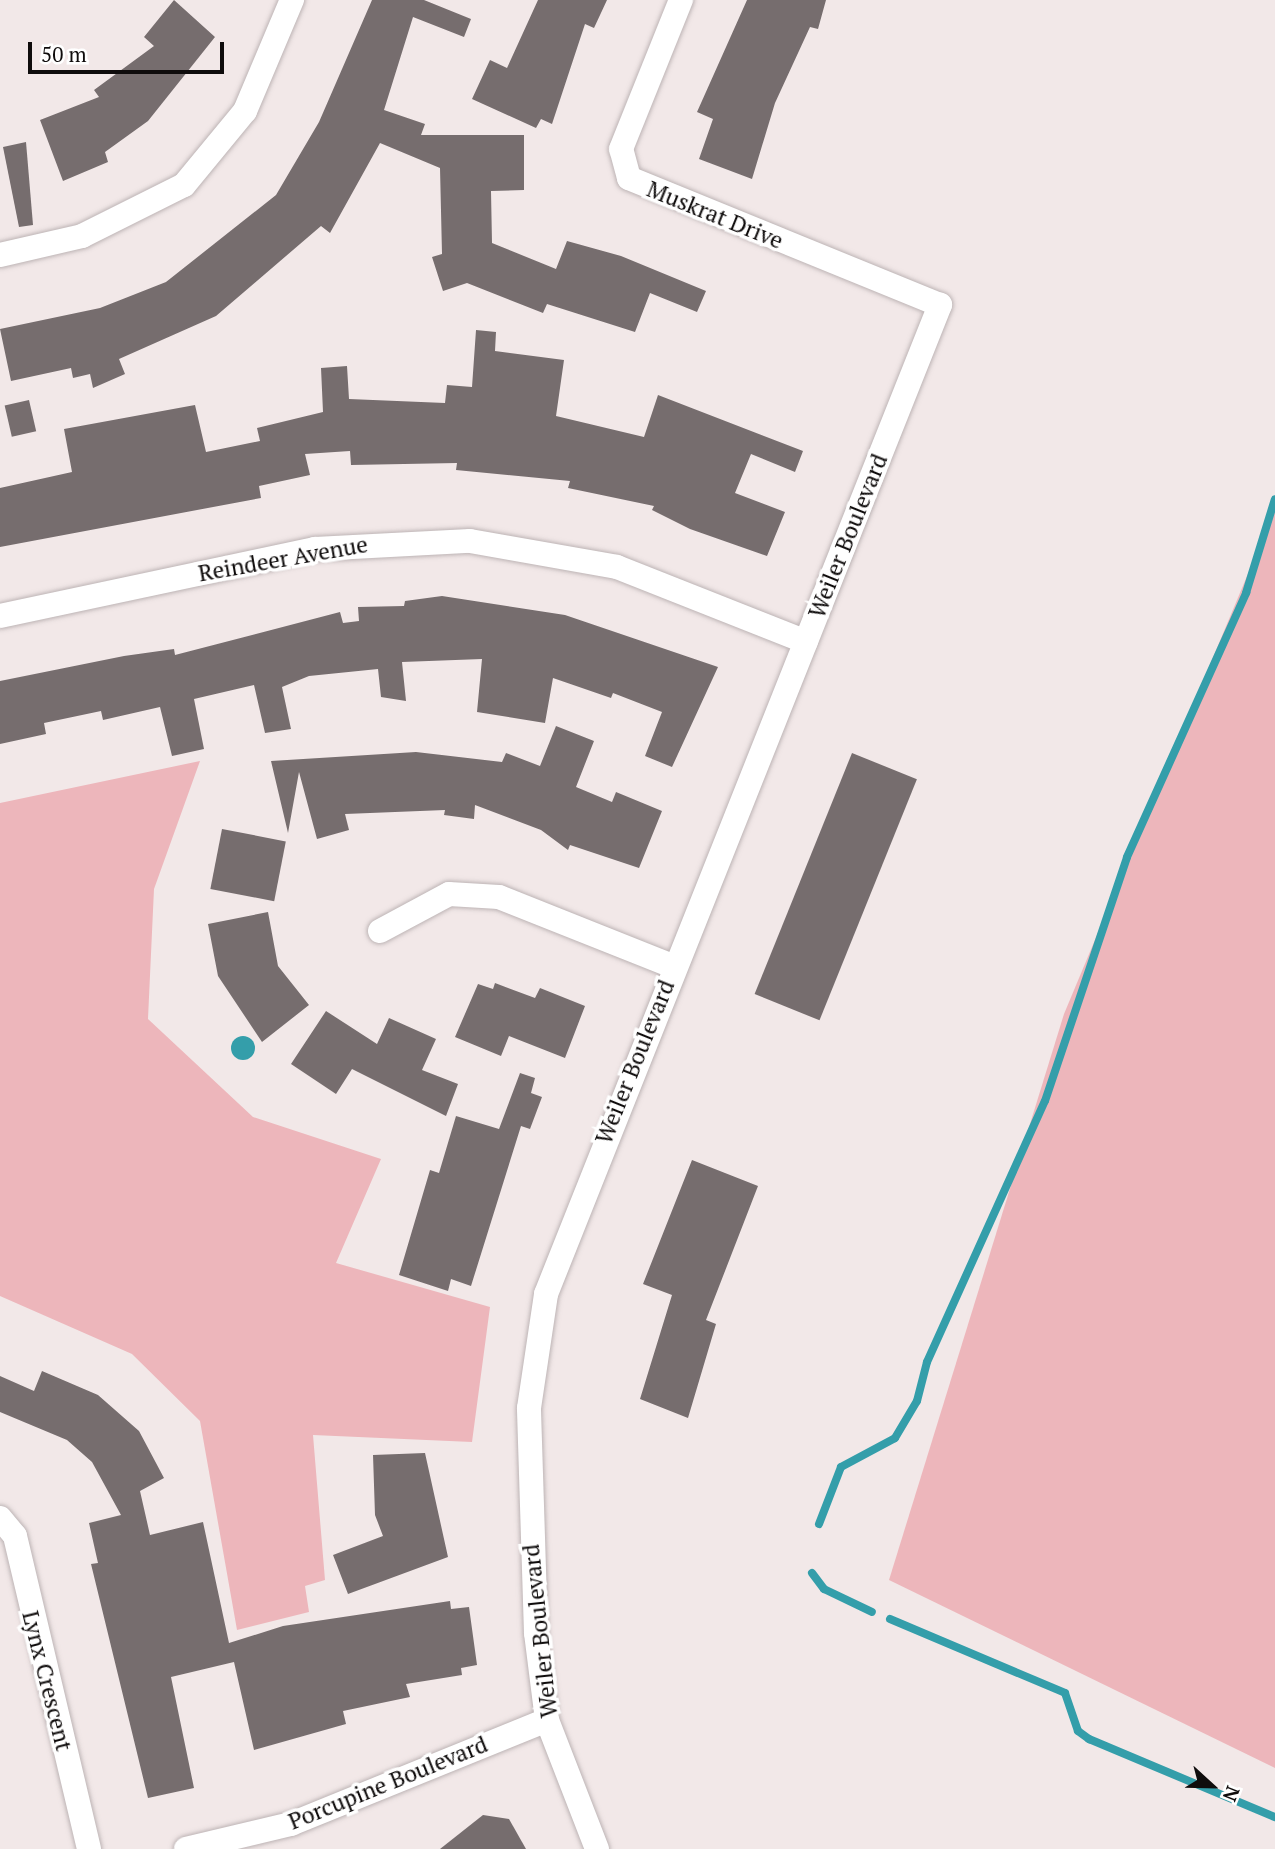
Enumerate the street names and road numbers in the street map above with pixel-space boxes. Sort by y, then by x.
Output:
street label: Muskrat Drive [643,175,787,255]
street label: Weiler Boulevard [803,450,893,622]
street label: Reindeer Avenue [196,530,370,588]
street label: Weiler Boulevard [590,976,680,1148]
street label: Weiler Boulevard [517,1543,563,1719]
street label: Lynx Crescent [16,1608,78,1754]
street label: Porcupine Boulevard [284,1730,492,1836]

